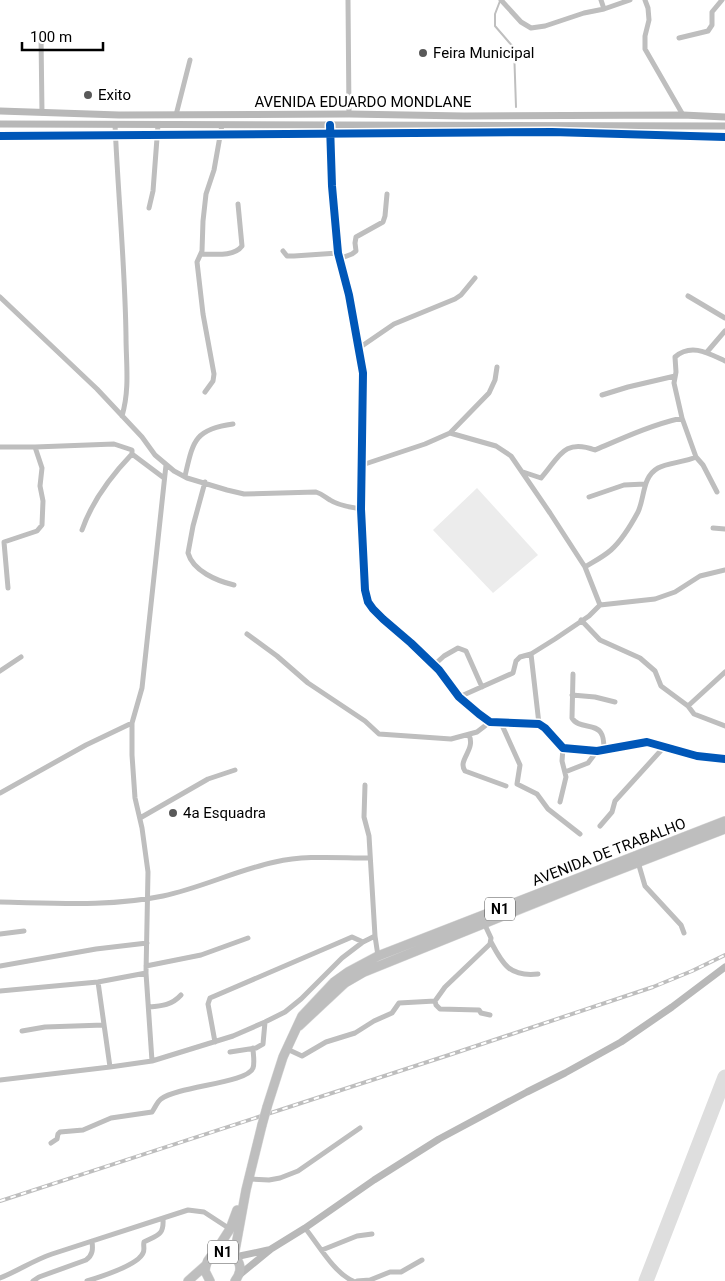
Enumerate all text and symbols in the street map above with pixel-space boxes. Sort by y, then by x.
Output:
scale bar [22,20,104,52]
text: 100 m [30,28,72,46]
place label: Feira Municipal [433,44,534,62]
marker: Feira Municipal [417,47,429,59]
place label: Exito [98,86,131,104]
marker: Exito [82,89,94,101]
street label: AVENIDA EDUARDO MONDLANE [254,93,472,111]
place label: 4a Esquadra [183,804,266,822]
marker: 4a Esquadra [167,807,179,819]
street label: AVENIDA DE TRABALHO [530,814,688,890]
road number: N1 [485,898,515,921]
road number: N1 [208,1240,238,1264]

